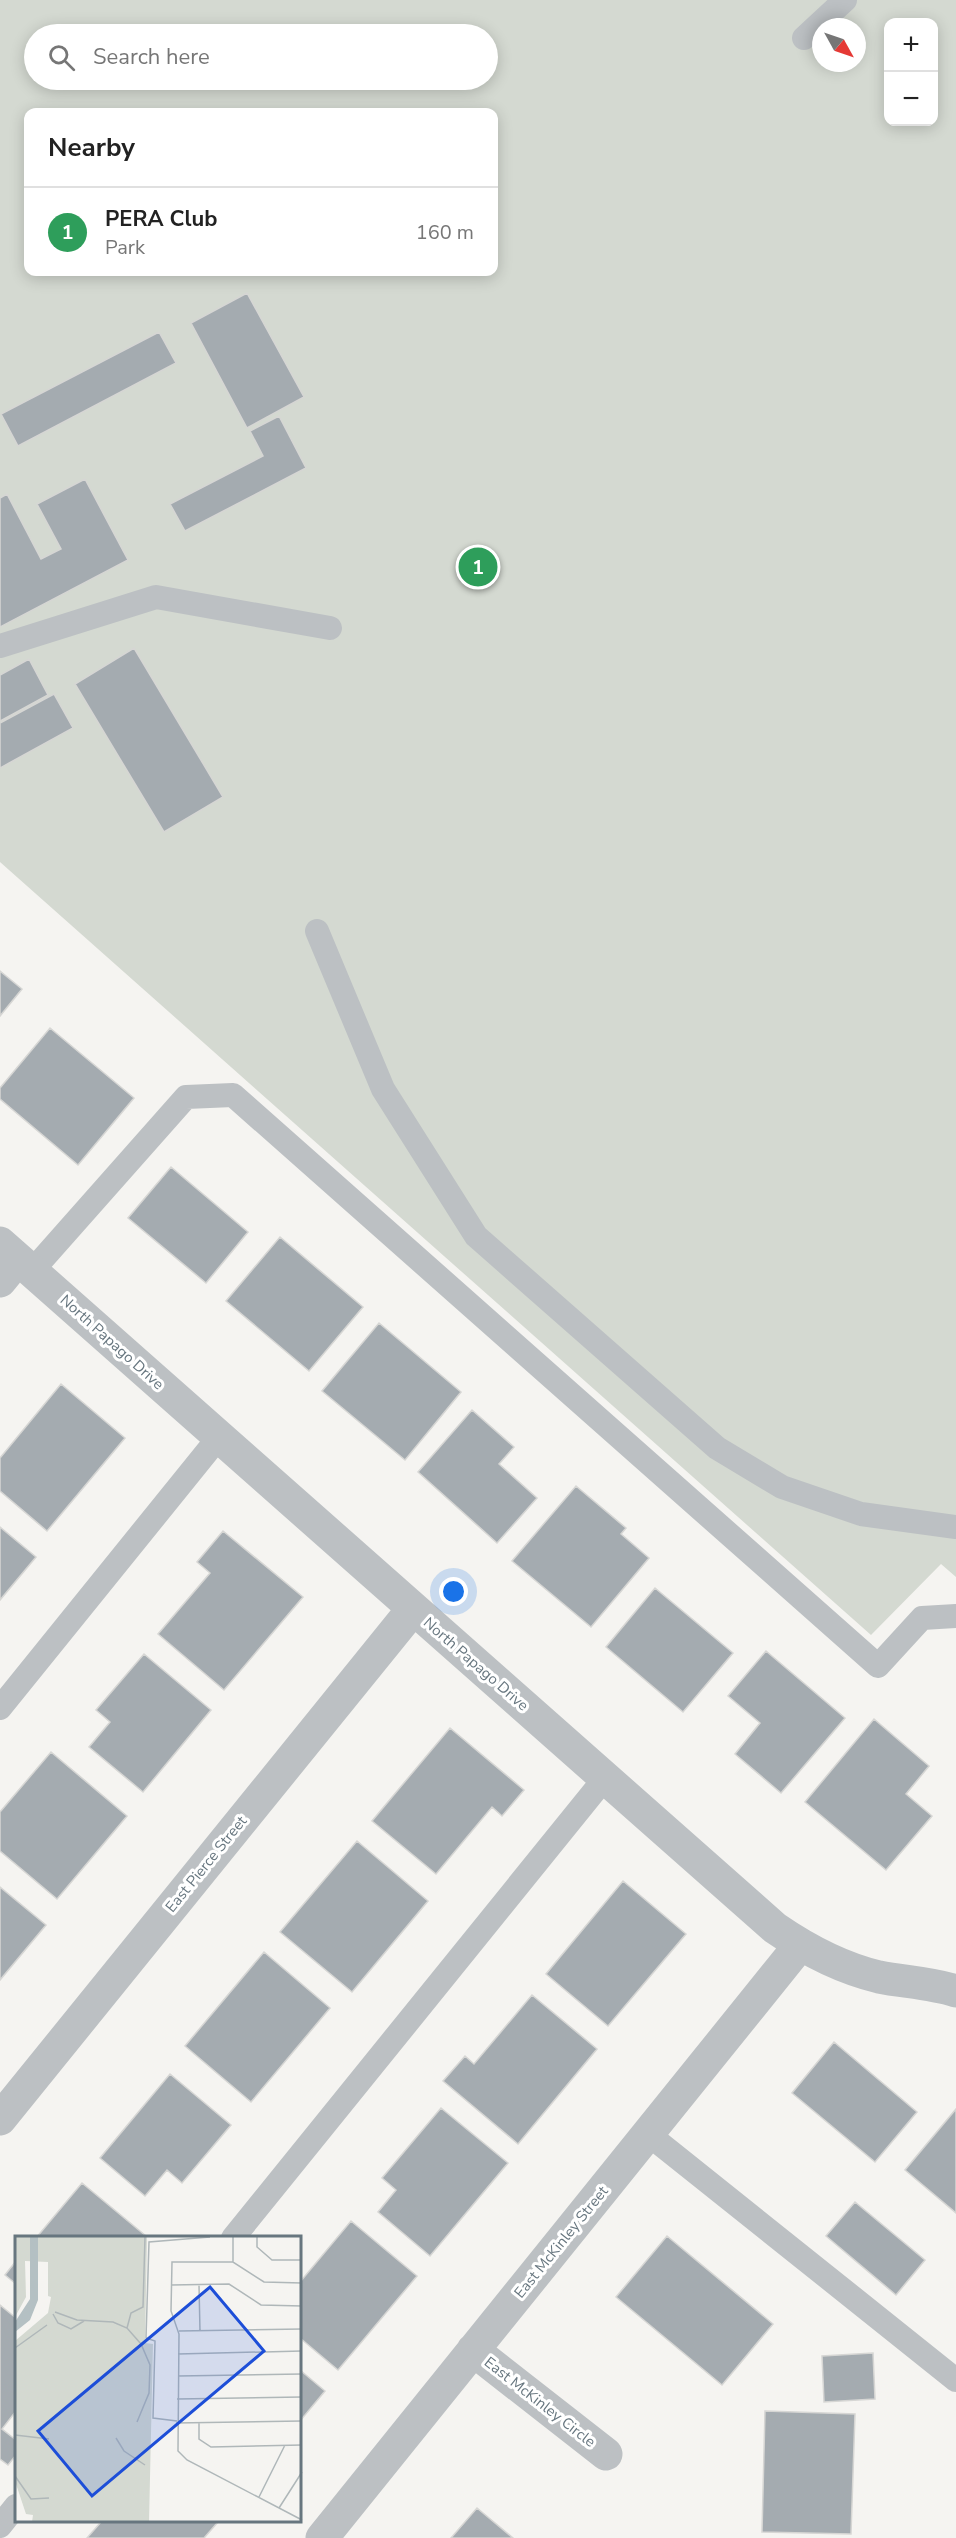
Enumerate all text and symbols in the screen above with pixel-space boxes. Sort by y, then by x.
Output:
north arrow [812,18,866,72]
map controls [884,18,938,126]
button: + [884,18,938,72]
search box [24,24,498,90]
icon: search [45,41,78,74]
text: Search here [93,42,210,72]
button: − [884,72,938,126]
text: Nearby [48,130,135,165]
text: PERA Club [105,204,218,234]
text: 1 [62,219,74,246]
text: 160 m [416,219,474,246]
text: Park [105,234,145,261]
pin: 1 [458,544,498,590]
street label: North Papago Drive [56,1290,168,1394]
your location [439,1577,468,1606]
street label: North Papago Drive [419,1613,533,1715]
street label: East Pierce Street [161,1811,252,1916]
street label: East McKinley Street [510,2181,613,2302]
inset map [15,2236,302,2523]
street label: East McKinley Circle [480,2352,600,2452]

